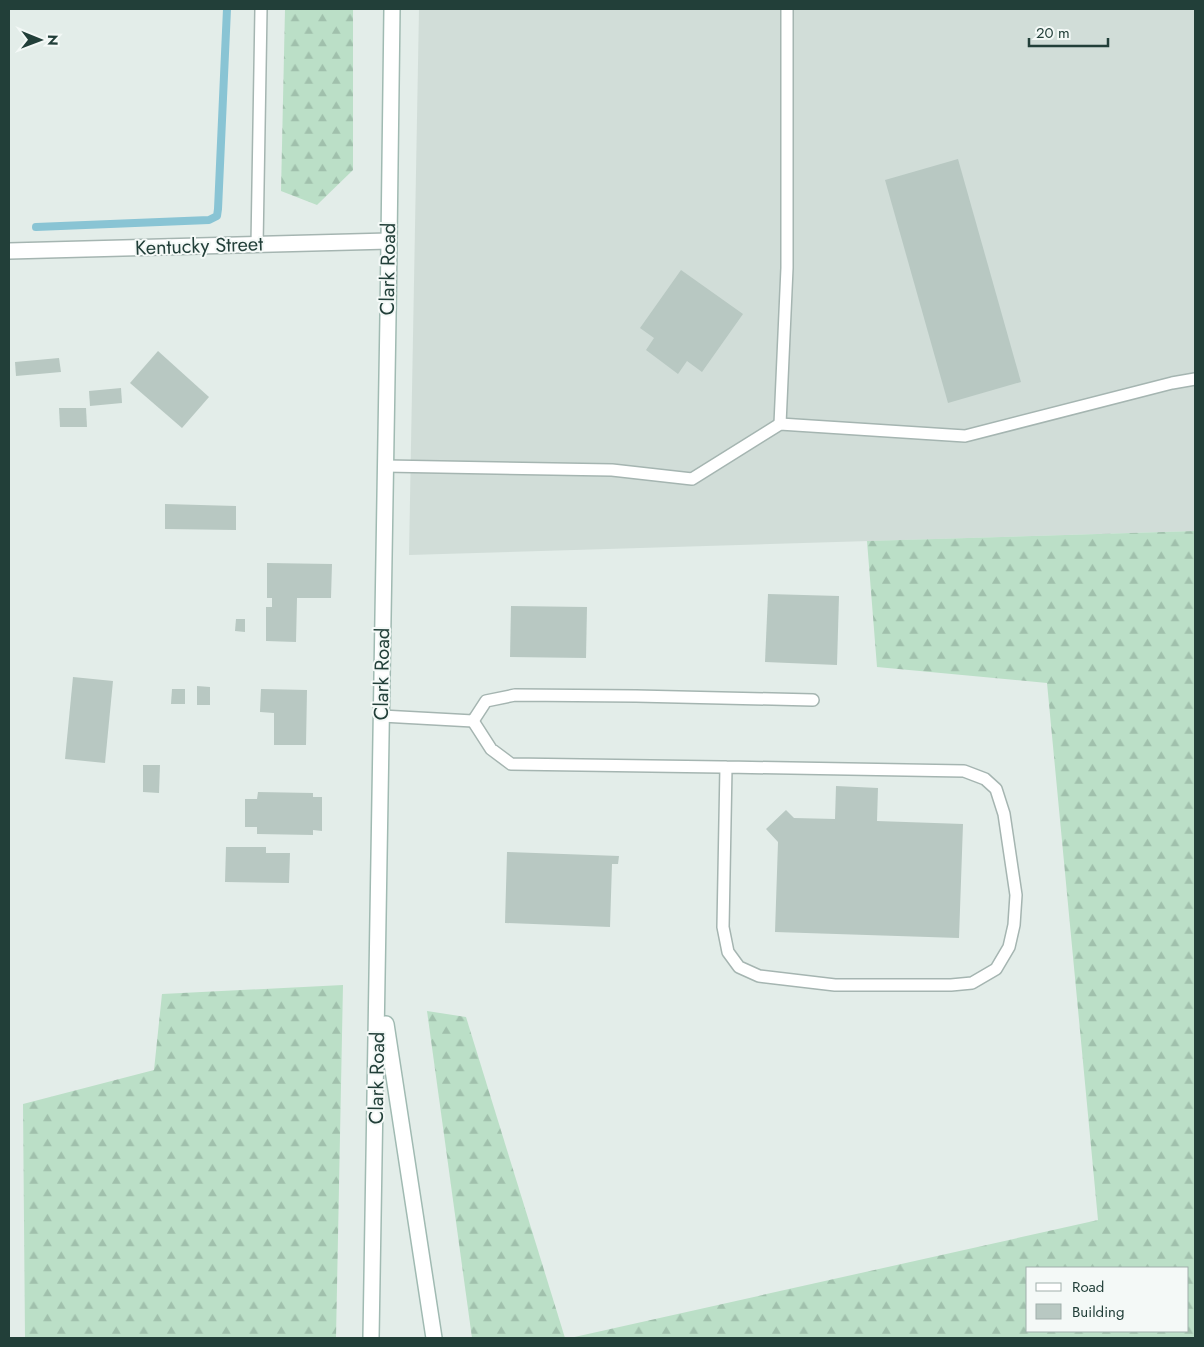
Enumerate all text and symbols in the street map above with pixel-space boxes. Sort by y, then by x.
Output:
north arrow [15,15,65,65]
scale bar [1029,15,1108,47]
text: 20 m [1036,22,1070,44]
text: N [43,34,63,46]
street label: Clark Road [373,222,403,316]
street label: Kentucky Street [135,229,264,263]
street label: Clark Road [367,627,397,721]
street label: Clark Road [362,1031,392,1125]
legend [1026,1267,1189,1332]
text: Road [1072,1276,1104,1298]
text: Building [1072,1301,1124,1323]

